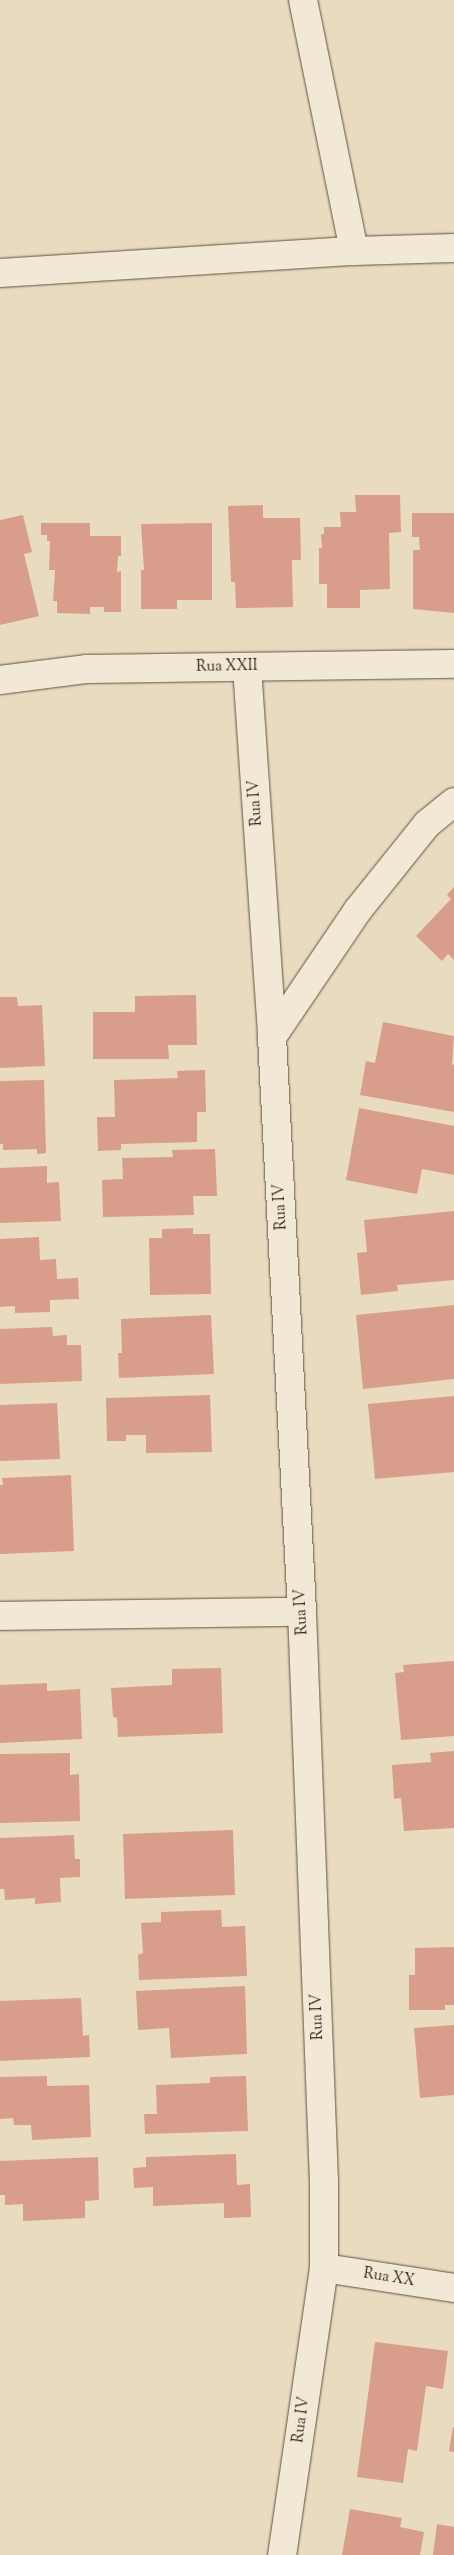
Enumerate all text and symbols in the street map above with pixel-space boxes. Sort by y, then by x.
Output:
street label: Rua XXII [196,657,258,677]
street label: Rua IV [245,779,267,827]
street label: Rua IV [271,1184,291,1230]
street label: Rua IV [292,1589,312,1635]
street label: Rua IV [308,1994,328,2040]
street label: Rua XX [362,2265,416,2291]
street label: Rua IV [290,2396,314,2444]

